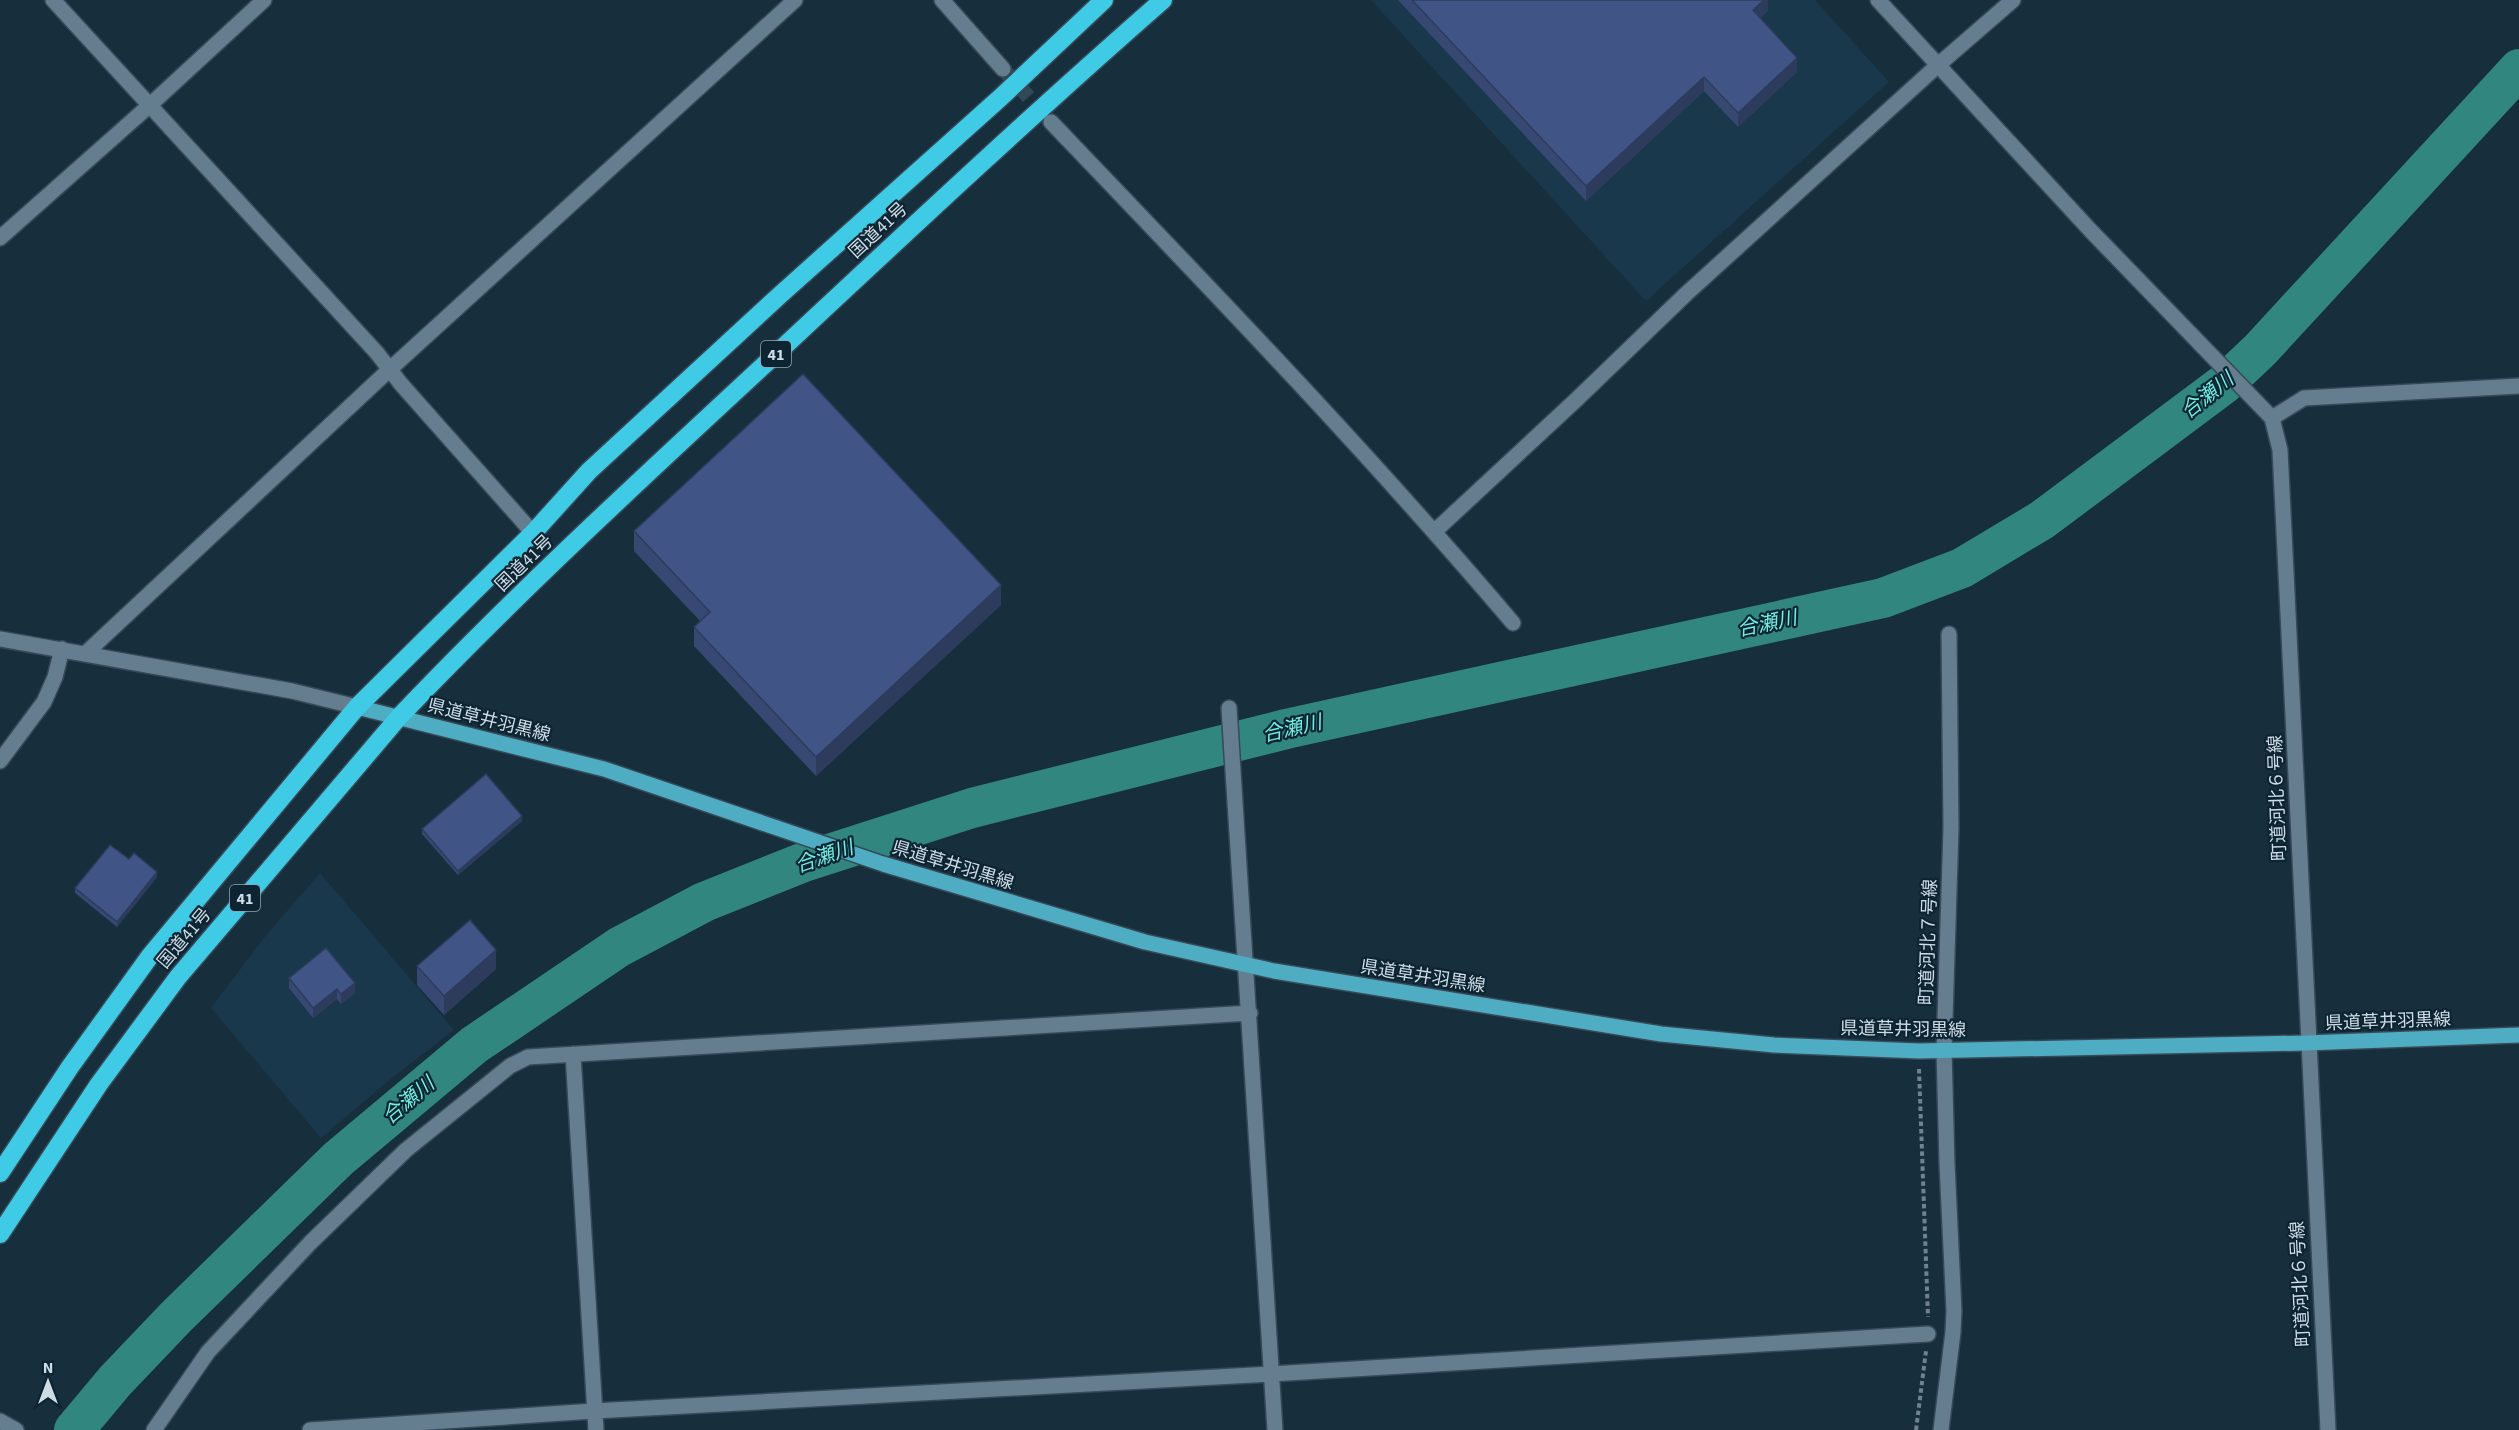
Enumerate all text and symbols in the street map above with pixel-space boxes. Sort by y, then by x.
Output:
street label: 国道41号 [844,197,913,264]
road number: 41 [761,341,791,367]
water label: 合瀬川 [2176,365,2241,426]
street label: 国道41号 [490,529,559,597]
water label: 合瀬川 [1735,604,1801,644]
street label: 県道草井羽黒線 [425,693,553,748]
water label: 合瀬川 [1260,708,1327,749]
street label: 町道河北６号線 [2263,735,2292,861]
water label: 合瀬川 [791,833,859,880]
street label: 県道草井羽黒線 [889,835,1017,896]
street label: 町道河北７号線 [1914,879,1943,1005]
road number: 41 [230,885,260,911]
street label: 国道41号 [152,903,217,974]
street label: 県道草井羽黒線 [1359,954,1487,999]
street label: 県道草井羽黒線 [2325,1007,2451,1036]
street label: 県道草井羽黒線 [1840,1016,1966,1043]
water label: 合瀬川 [377,1069,442,1131]
street label: 町道河北６号線 [2285,1220,2316,1348]
north arrow [18,1352,78,1412]
text: N [43,1357,53,1379]

